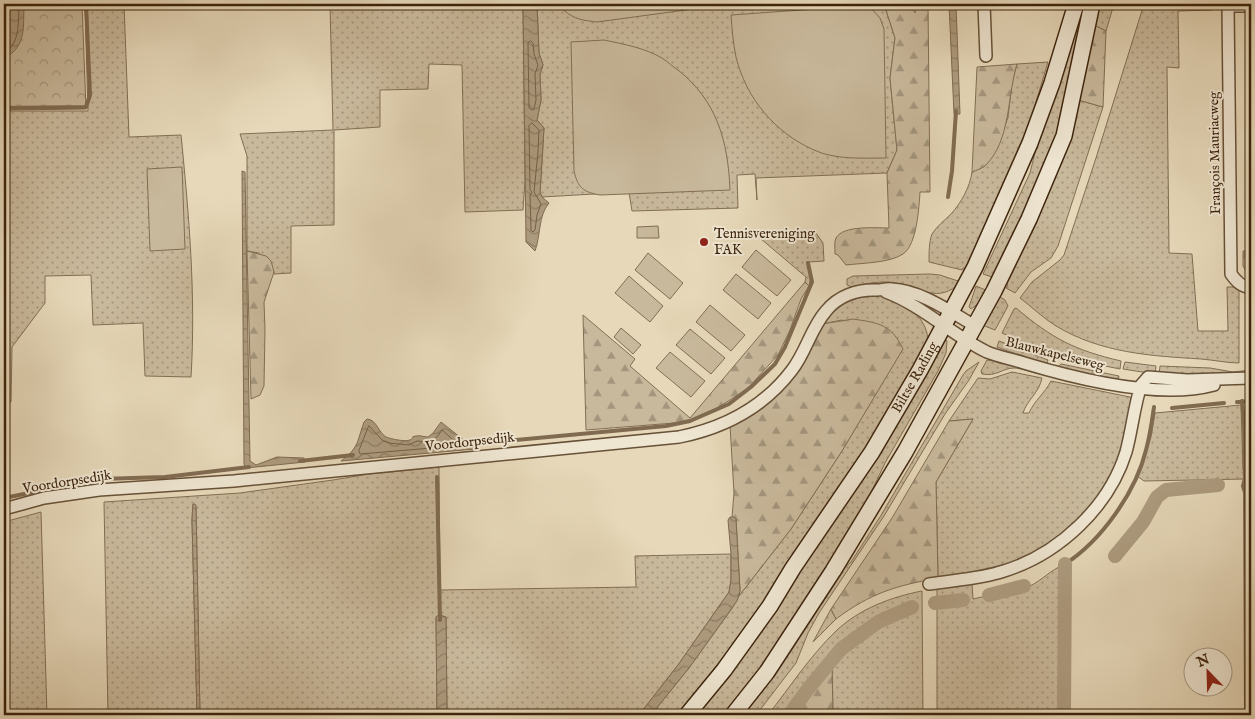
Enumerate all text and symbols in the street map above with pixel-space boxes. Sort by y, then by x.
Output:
street label: François Mauriacweg [1205,91,1225,215]
place label: Tennisvereniging FAK [714,225,815,259]
marker: Tennisvereniging FAK [698,236,710,248]
street label: Blauwkapelseweg [1004,333,1107,375]
street label: Biltse Rading [888,338,943,416]
street label: Voordorpsedijk [423,428,516,456]
street label: Voordorpsedijk [20,466,113,498]
north arrow [1182,646,1232,696]
text: N [1193,650,1212,672]

